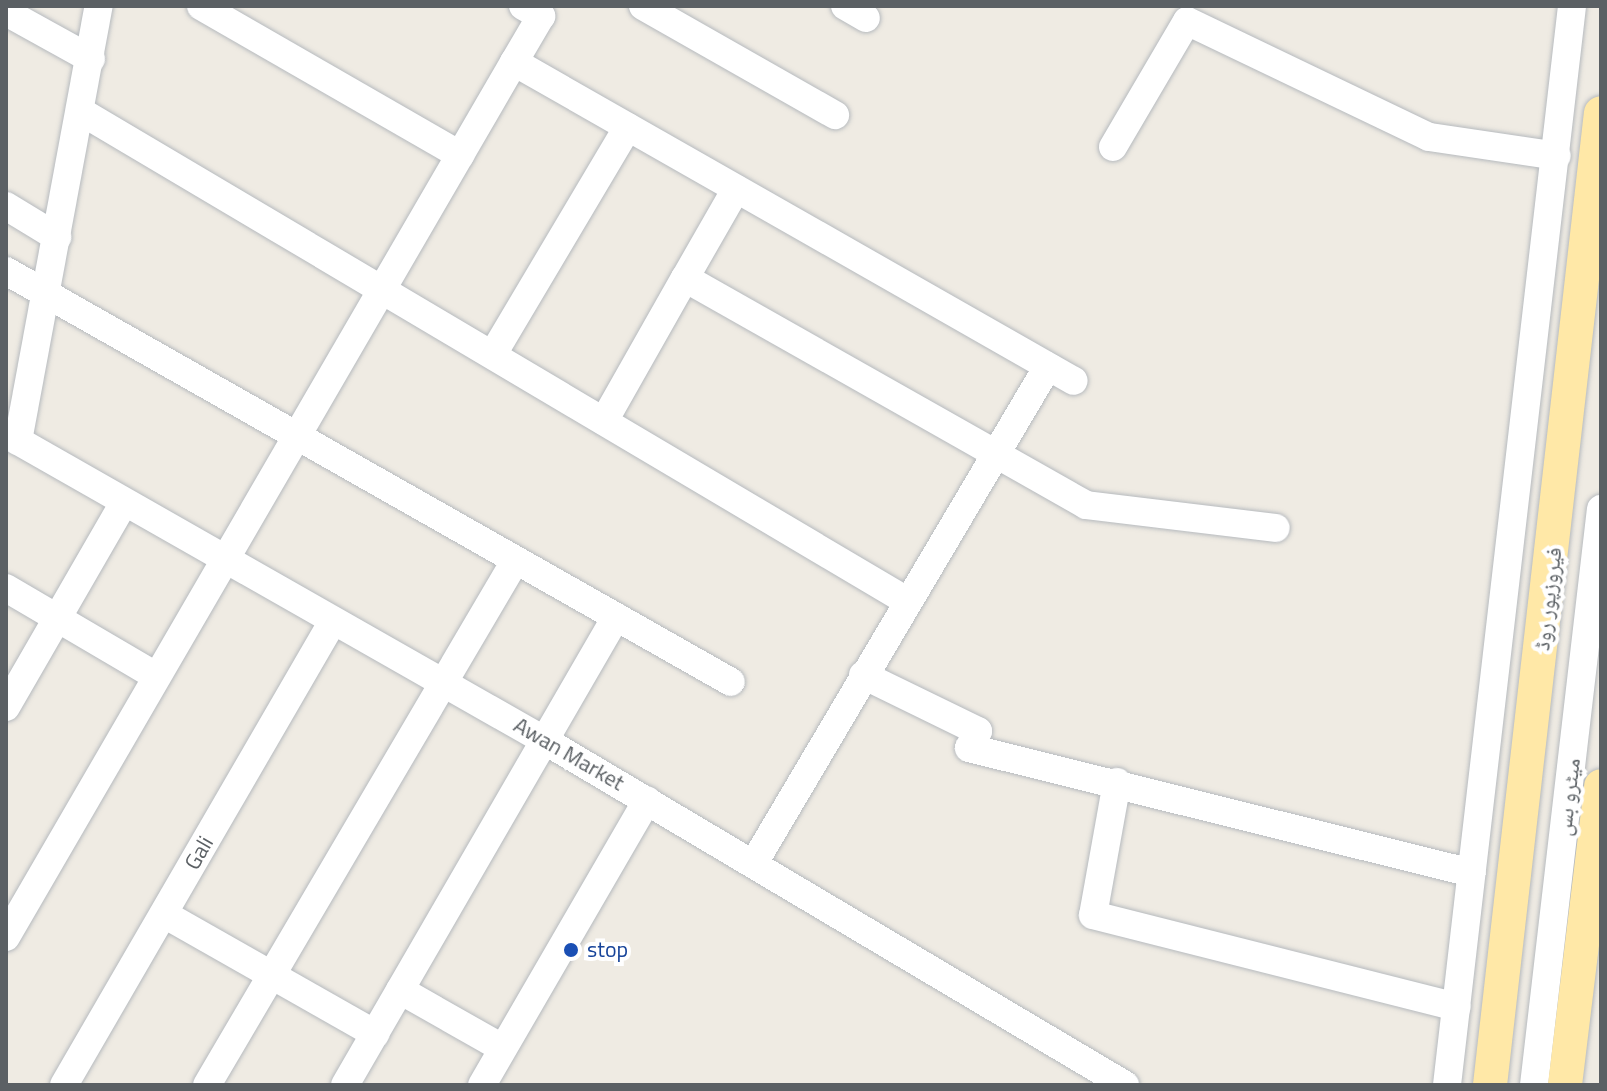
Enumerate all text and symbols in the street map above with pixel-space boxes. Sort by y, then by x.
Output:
street label: فیروزپور روڈ [1529,546,1567,652]
street label: Awan Market [509,712,629,796]
street label: میٹرو بس [1550,757,1586,837]
street label: Gali [179,831,219,875]
place label: stop [587,937,628,963]
marker: stop [562,941,580,959]

